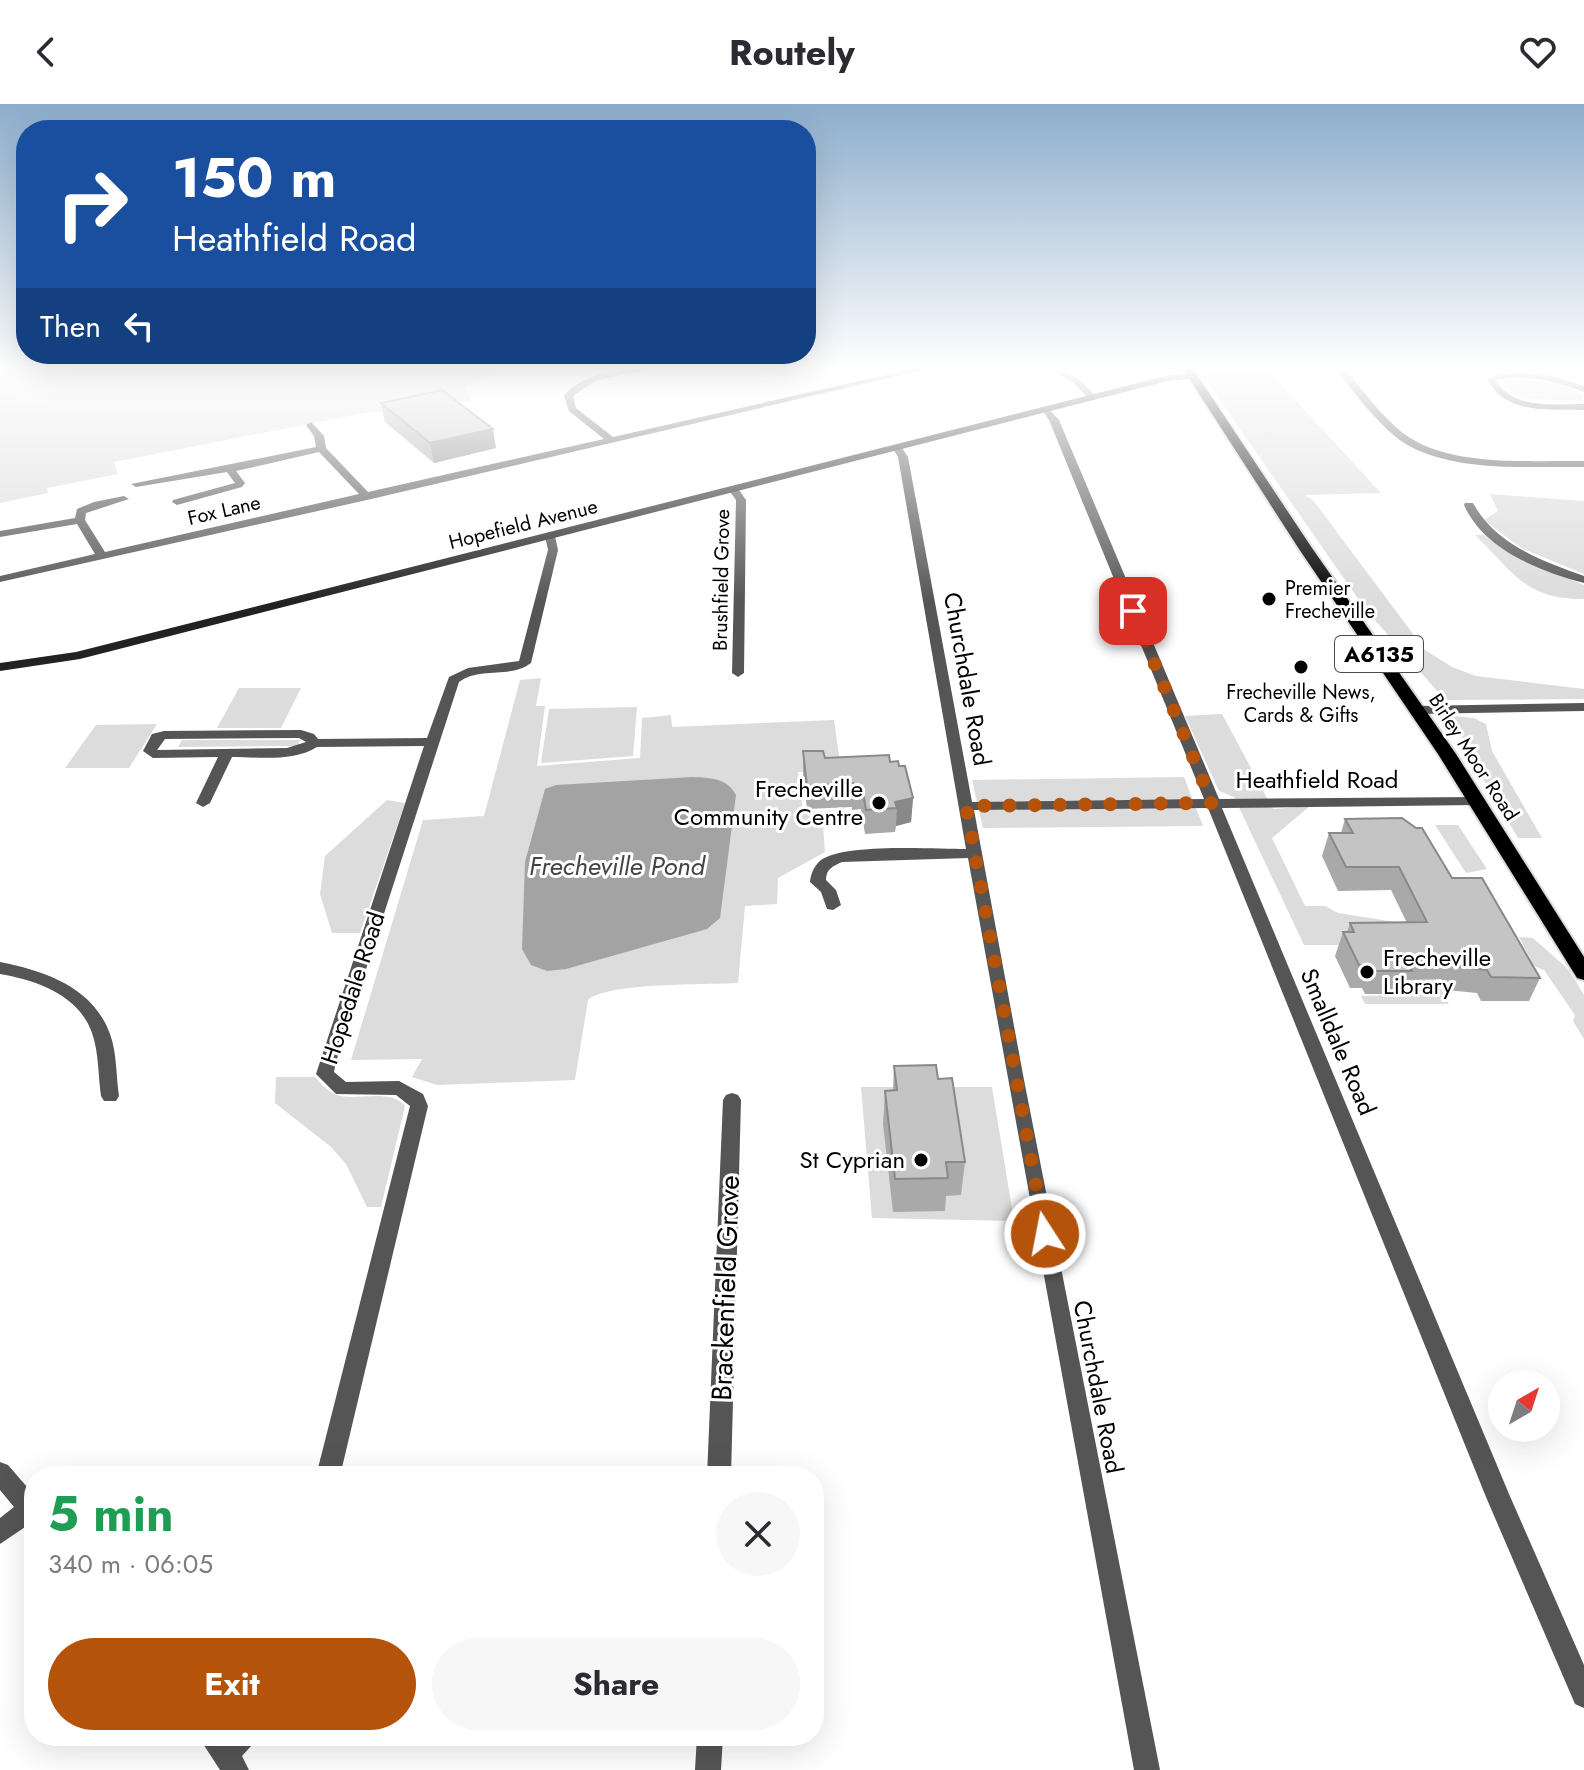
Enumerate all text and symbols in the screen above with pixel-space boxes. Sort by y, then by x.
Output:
text: Routely [729,26,855,78]
icon: back [24,30,68,74]
icon: heart [1516,30,1560,74]
text: 150 m [172,137,336,218]
icon: right [40,152,144,256]
text: Heathfield Road [172,212,417,264]
icon: left [117,304,161,348]
text: Then [40,305,101,348]
street label: Fox Lane [185,488,263,533]
street label: Hopefield Avenue [446,492,601,557]
street label: Brushfield Grove [706,509,737,651]
place label: Premier Frecheville [1285,574,1375,626]
pin [1099,577,1167,645]
street label: Churchdale Road [935,589,1000,768]
icon: arrive [1111,589,1155,633]
marker: Premier Frecheville [1260,590,1278,608]
road number: A6135 [1335,636,1423,672]
marker: Frecheville News, Cards & Gifts [1292,658,1310,676]
place label: Frecheville News, Cards & Gifts [1226,678,1376,730]
street label: Birley Moor Road [1421,688,1526,827]
street label: Heathfield Road [1235,762,1399,797]
place label: Frecheville Community Centre [674,771,863,834]
marker: Frecheville Community Centre [870,794,888,812]
water label: Frecheville Pond [529,847,707,885]
street label: Hopedale Road [311,907,394,1069]
place label: Frecheville Library [1383,940,1491,1003]
street label: Smalldale Road [1292,963,1385,1121]
marker: Frecheville Library [1358,963,1376,981]
place label: St Cyprian [800,1142,905,1177]
marker: St Cyprian [912,1151,930,1169]
street label: Brackenfield Grove [701,1175,750,1402]
position arrow [1003,1192,1087,1276]
street label: Churchdale Road [1065,1297,1132,1476]
north arrow [1488,1370,1560,1442]
map controls [1488,1370,1560,1442]
text: 5 min [48,1480,174,1549]
button: close [716,1492,800,1576]
text: 340 m · 06:05 [48,1545,213,1583]
button: Exit [48,1638,416,1730]
button: Share [432,1638,800,1730]

